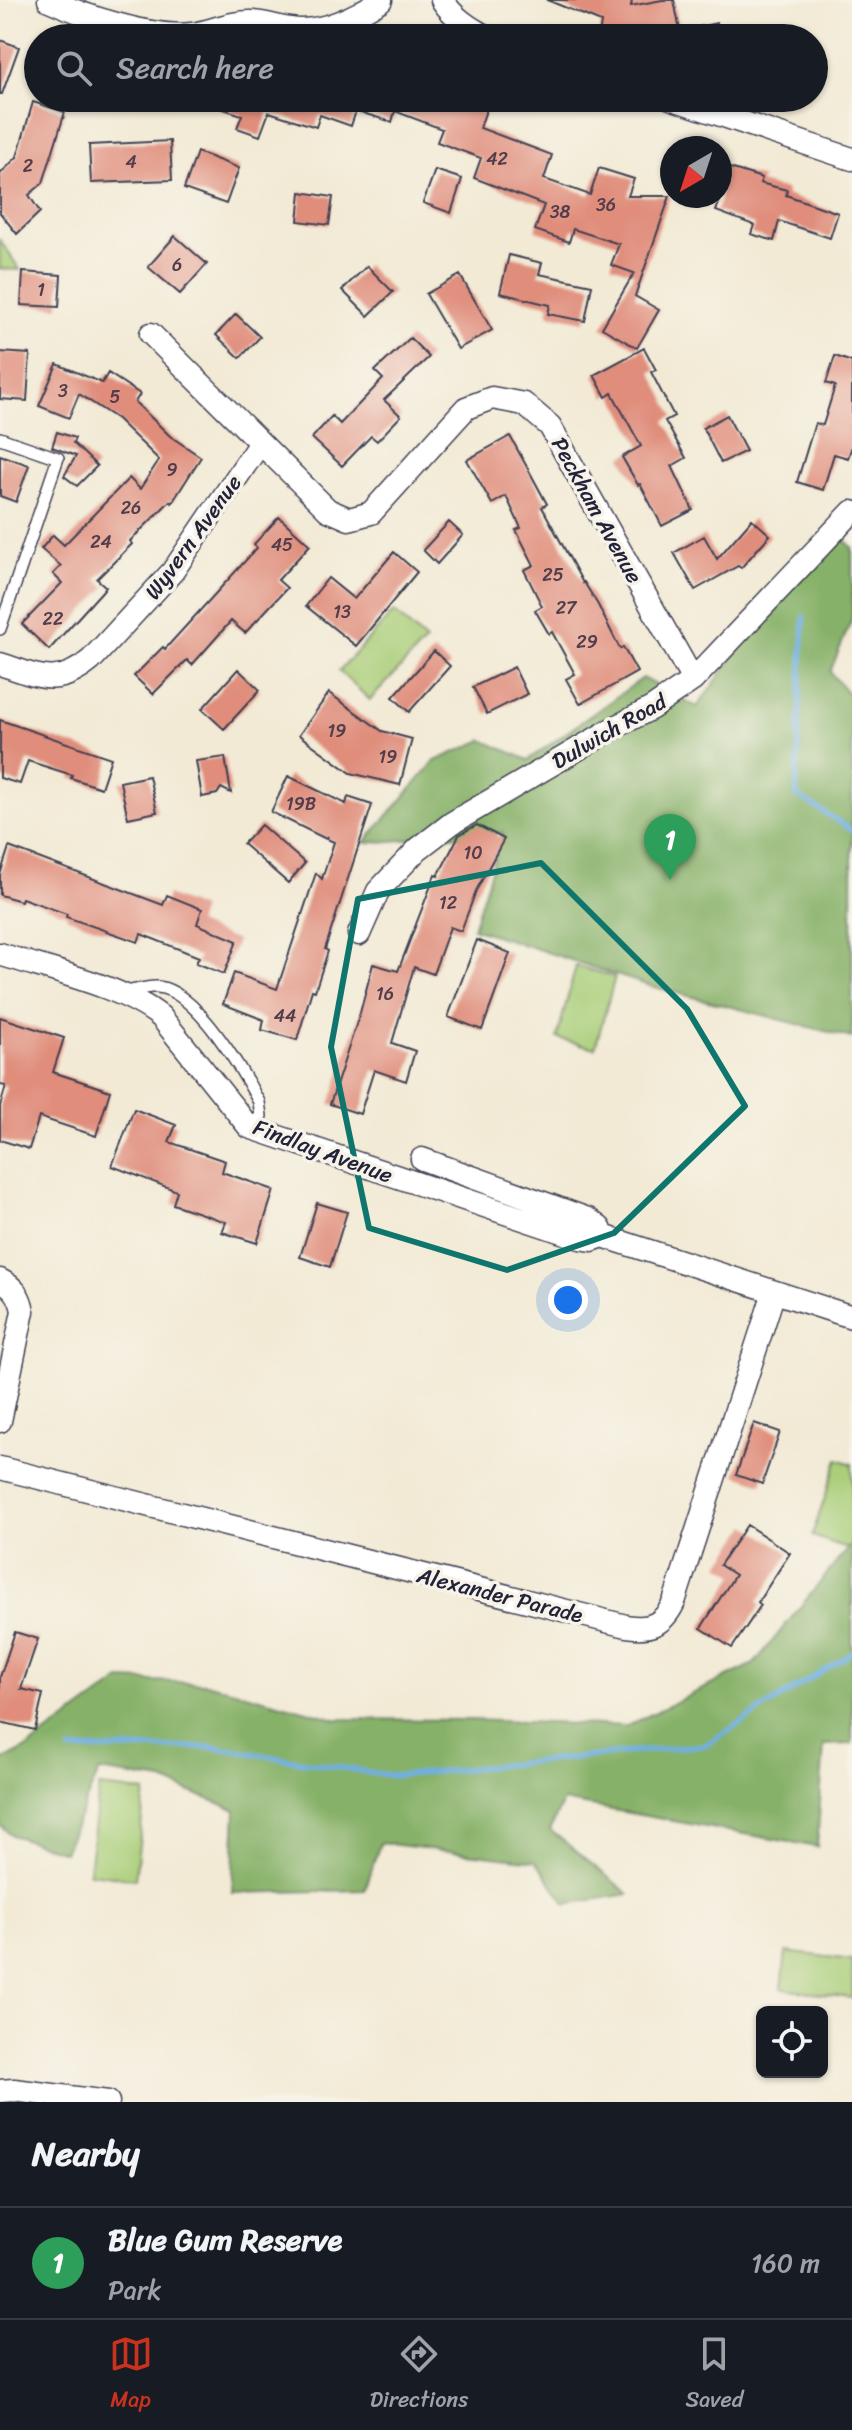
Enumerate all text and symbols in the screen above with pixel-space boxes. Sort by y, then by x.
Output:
search box [24,24,828,112]
text: Search here [116,41,274,95]
icon: search [52,46,96,90]
north arrow [660,136,732,208]
house number: 42 [486,143,508,175]
house number: 4 [125,146,137,178]
house number: 2 [23,150,33,182]
house number: 36 [596,189,616,221]
house number: 38 [550,196,571,228]
house number: 6 [172,249,182,281]
house number: 1 [37,274,45,306]
house number: 3 [58,375,68,407]
house number: 5 [110,381,121,413]
street label: Peckham Avenue [540,429,654,591]
house number: 9 [166,454,178,486]
street label: Wyvern Avenue [134,466,252,608]
house number: 26 [121,492,141,524]
house number: 24 [90,526,112,558]
house number: 45 [271,529,293,561]
house number: 25 [542,559,564,591]
house number: 27 [556,592,578,624]
house number: 13 [333,596,351,628]
house number: 22 [43,603,63,635]
house number: 29 [576,626,598,658]
street label: Dulwich Road [544,682,675,780]
house number: 19 [328,715,346,747]
house number: 19 [379,741,397,773]
house number: 19B [286,788,316,820]
pin: 1 [644,814,696,880]
house number: 10 [463,837,483,869]
house number: 12 [439,887,457,919]
house number: 16 [376,978,394,1010]
house number: 44 [274,1000,296,1032]
street label: Findlay Avenue [248,1108,398,1194]
your location [548,1280,588,1320]
street label: Alexander Parade [412,1555,587,1635]
map controls [756,2006,828,2078]
button: locate [756,2006,828,2078]
text: Nearby [32,2124,140,2184]
text: Blue Gum Reserve [108,2213,342,2267]
text: 1 [52,2240,64,2286]
text: 160 m [751,2240,820,2286]
text: Park [108,2267,161,2313]
tab: Map [109,2332,153,2419]
tab: Directions [370,2332,468,2419]
tab: Saved [685,2332,743,2419]

